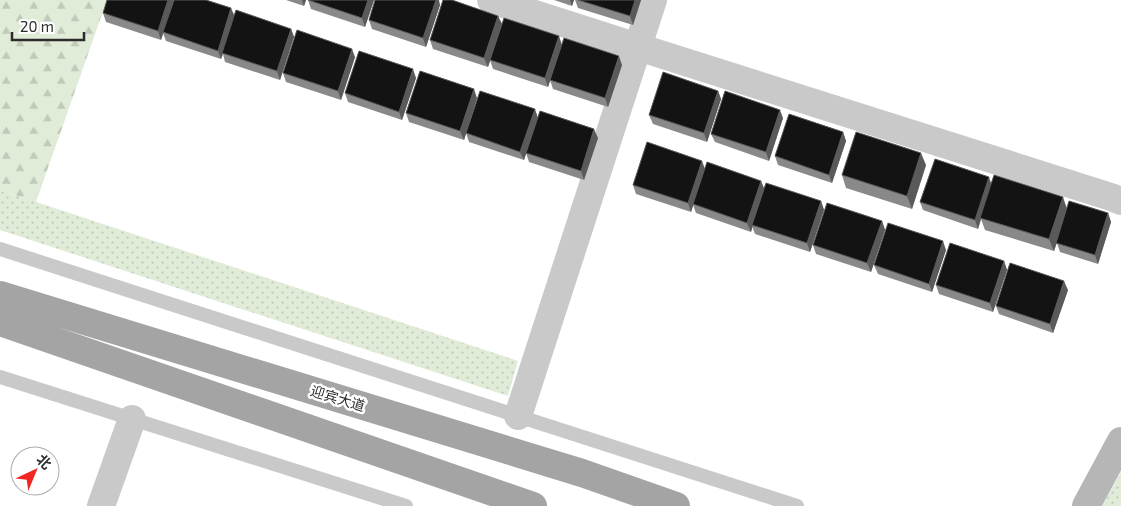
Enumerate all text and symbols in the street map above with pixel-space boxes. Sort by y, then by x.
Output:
scale bar [12,10,85,42]
text: 20 m [20,17,54,35]
street label: 迎宾大道 [309,382,367,414]
north arrow [10,446,60,496]
text: 北 [33,450,55,472]

